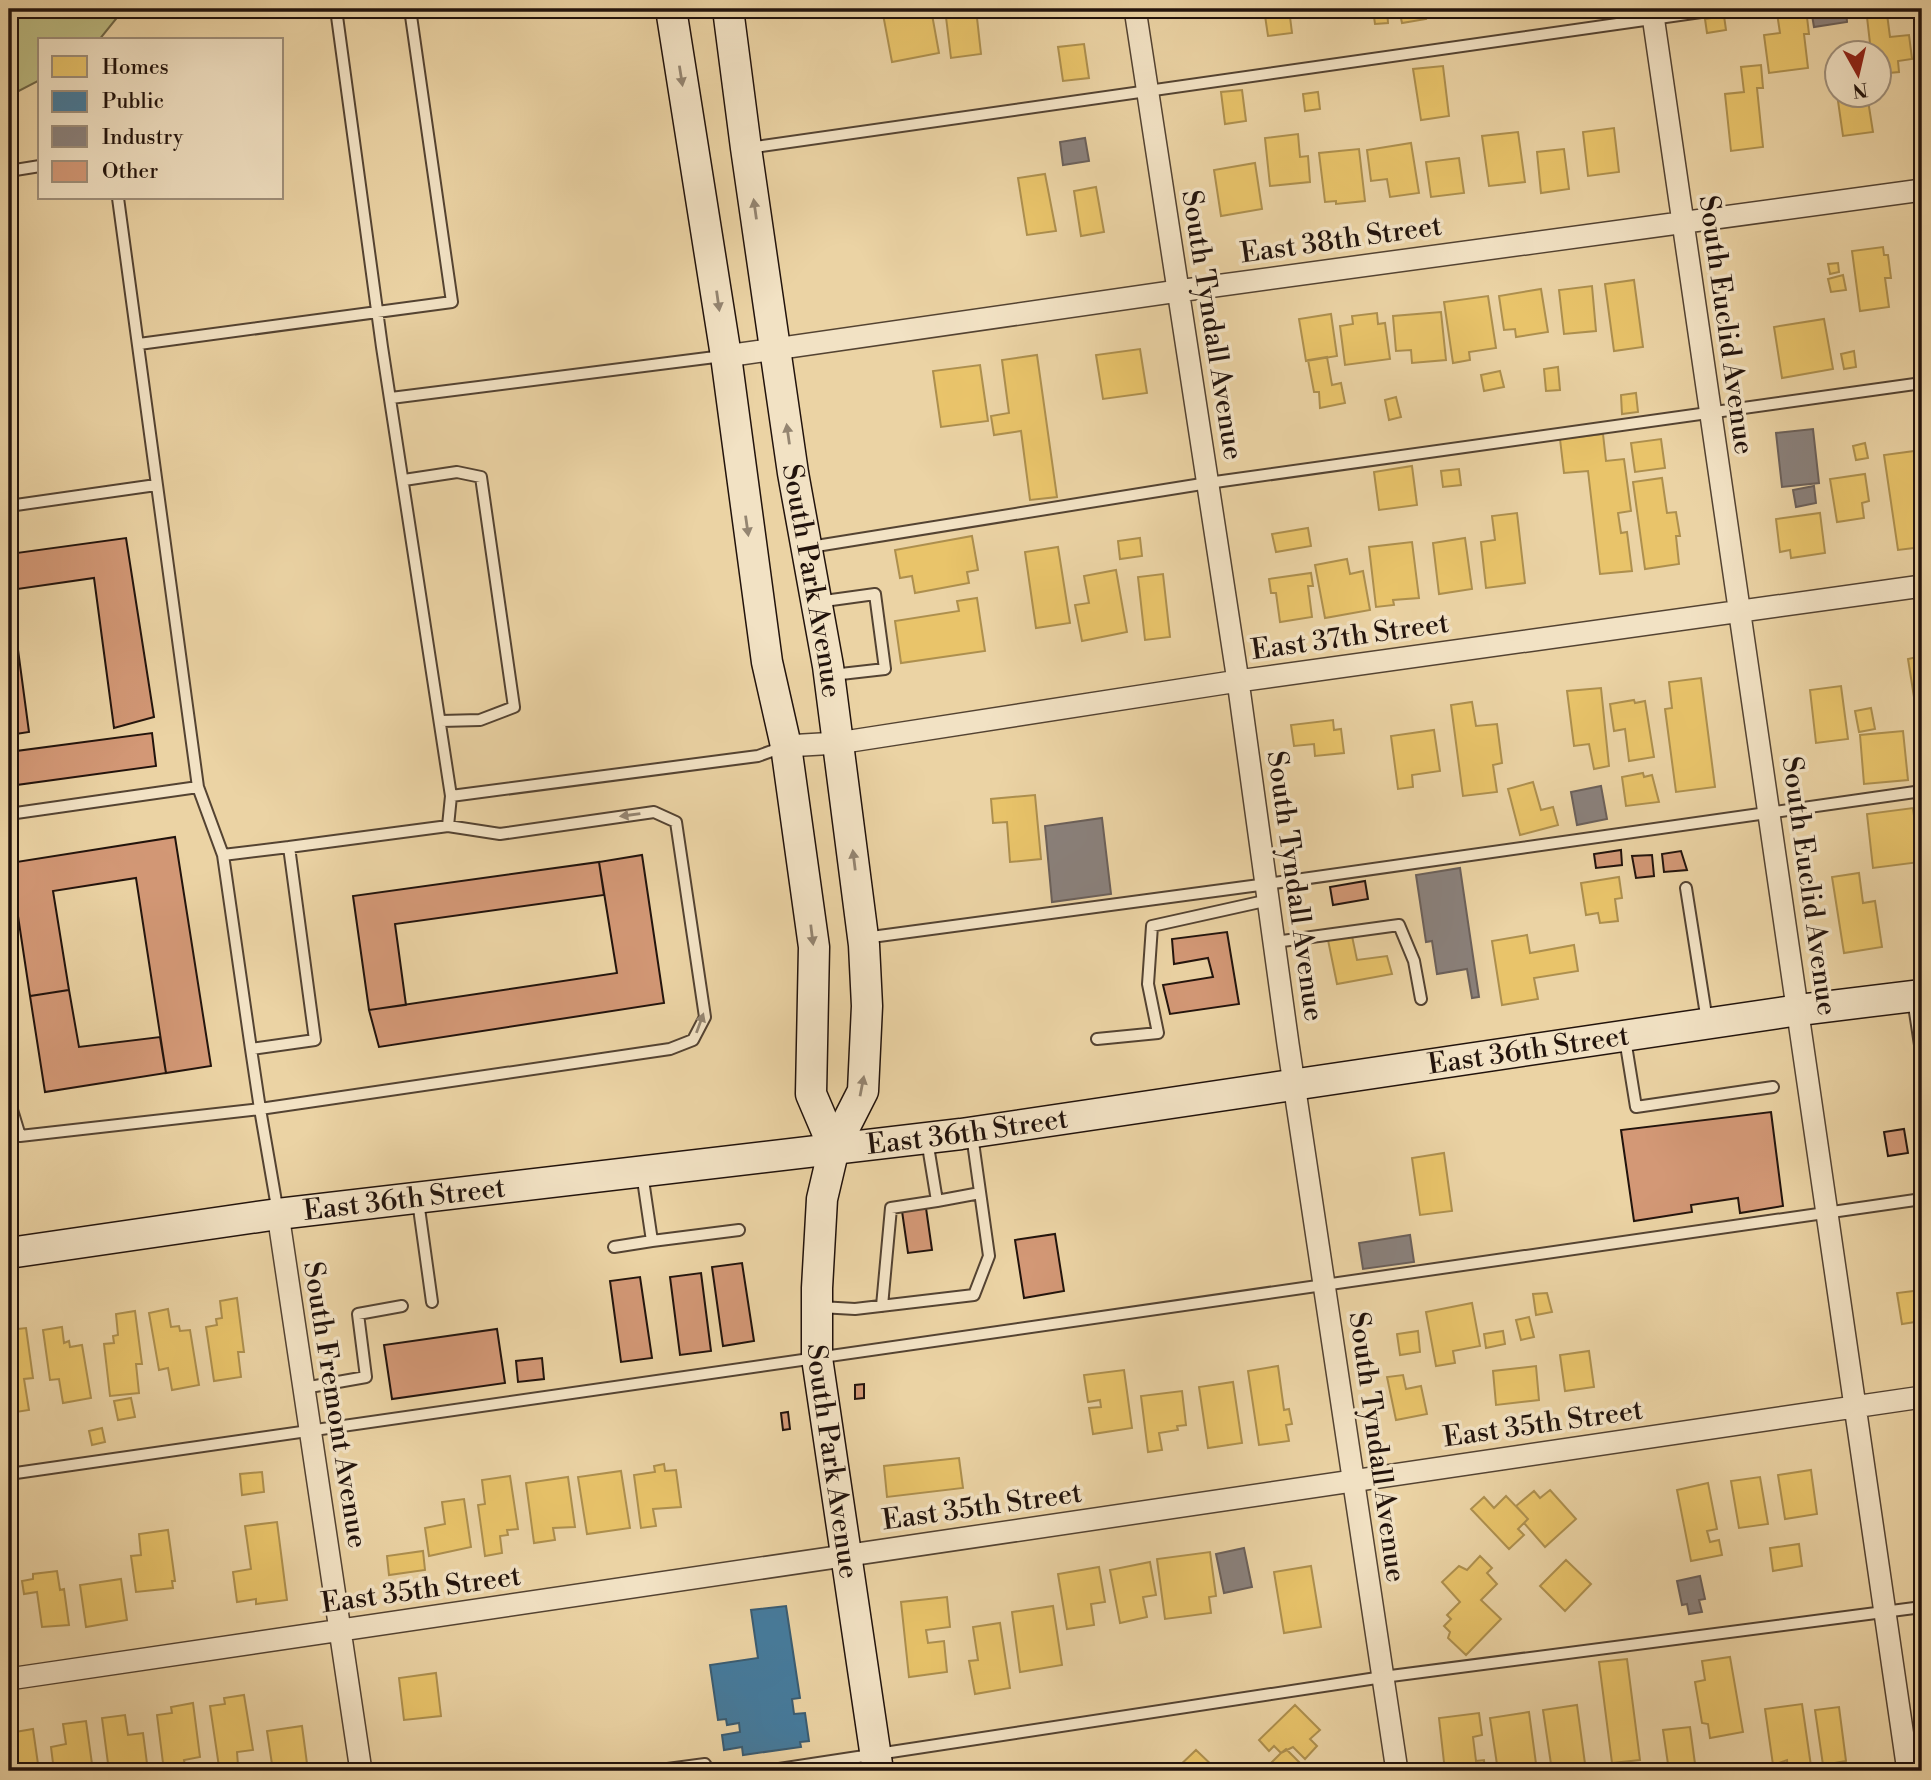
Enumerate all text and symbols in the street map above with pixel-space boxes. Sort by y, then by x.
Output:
legend [38,38,284,200]
north arrow [1822,38,1892,108]
text: Homes [102,55,169,81]
one-way arrow [676,65,687,87]
text: N [1851,77,1869,103]
text: Public [102,89,164,115]
text: Industry [102,125,184,151]
text: Other [102,159,158,185]
street label: South Tyndall Avenue [1173,188,1251,462]
street label: South Euclid Avenue [1690,193,1762,457]
one-way arrow [749,198,760,220]
street label: East 38th Street [1238,209,1444,271]
one-way arrow [713,290,724,312]
one-way arrow [782,423,793,445]
street label: South Park Avenue [774,462,849,700]
one-way arrow [742,515,753,537]
street label: East 37th Street [1249,606,1451,668]
street label: South Tyndall Avenue [1259,749,1331,1023]
street label: South Euclid Avenue [1773,754,1845,1018]
one-way arrow [619,810,641,821]
one-way arrow [848,849,859,871]
one-way arrow [807,924,818,946]
one-way arrow [695,1012,706,1033]
street label: East 36th Street [1425,1018,1631,1082]
one-way arrow [856,1075,867,1097]
street label: East 36th Street [865,1101,1070,1162]
street label: East 36th Street [301,1170,507,1228]
street label: South Fremont Avenue [295,1259,375,1551]
street label: South Tyndall Avenue [1341,1310,1413,1584]
street label: South Park Avenue [800,1344,867,1581]
street label: East 35th Street [1441,1393,1645,1455]
street label: East 35th Street [880,1476,1084,1538]
street label: East 35th Street [319,1559,523,1621]

